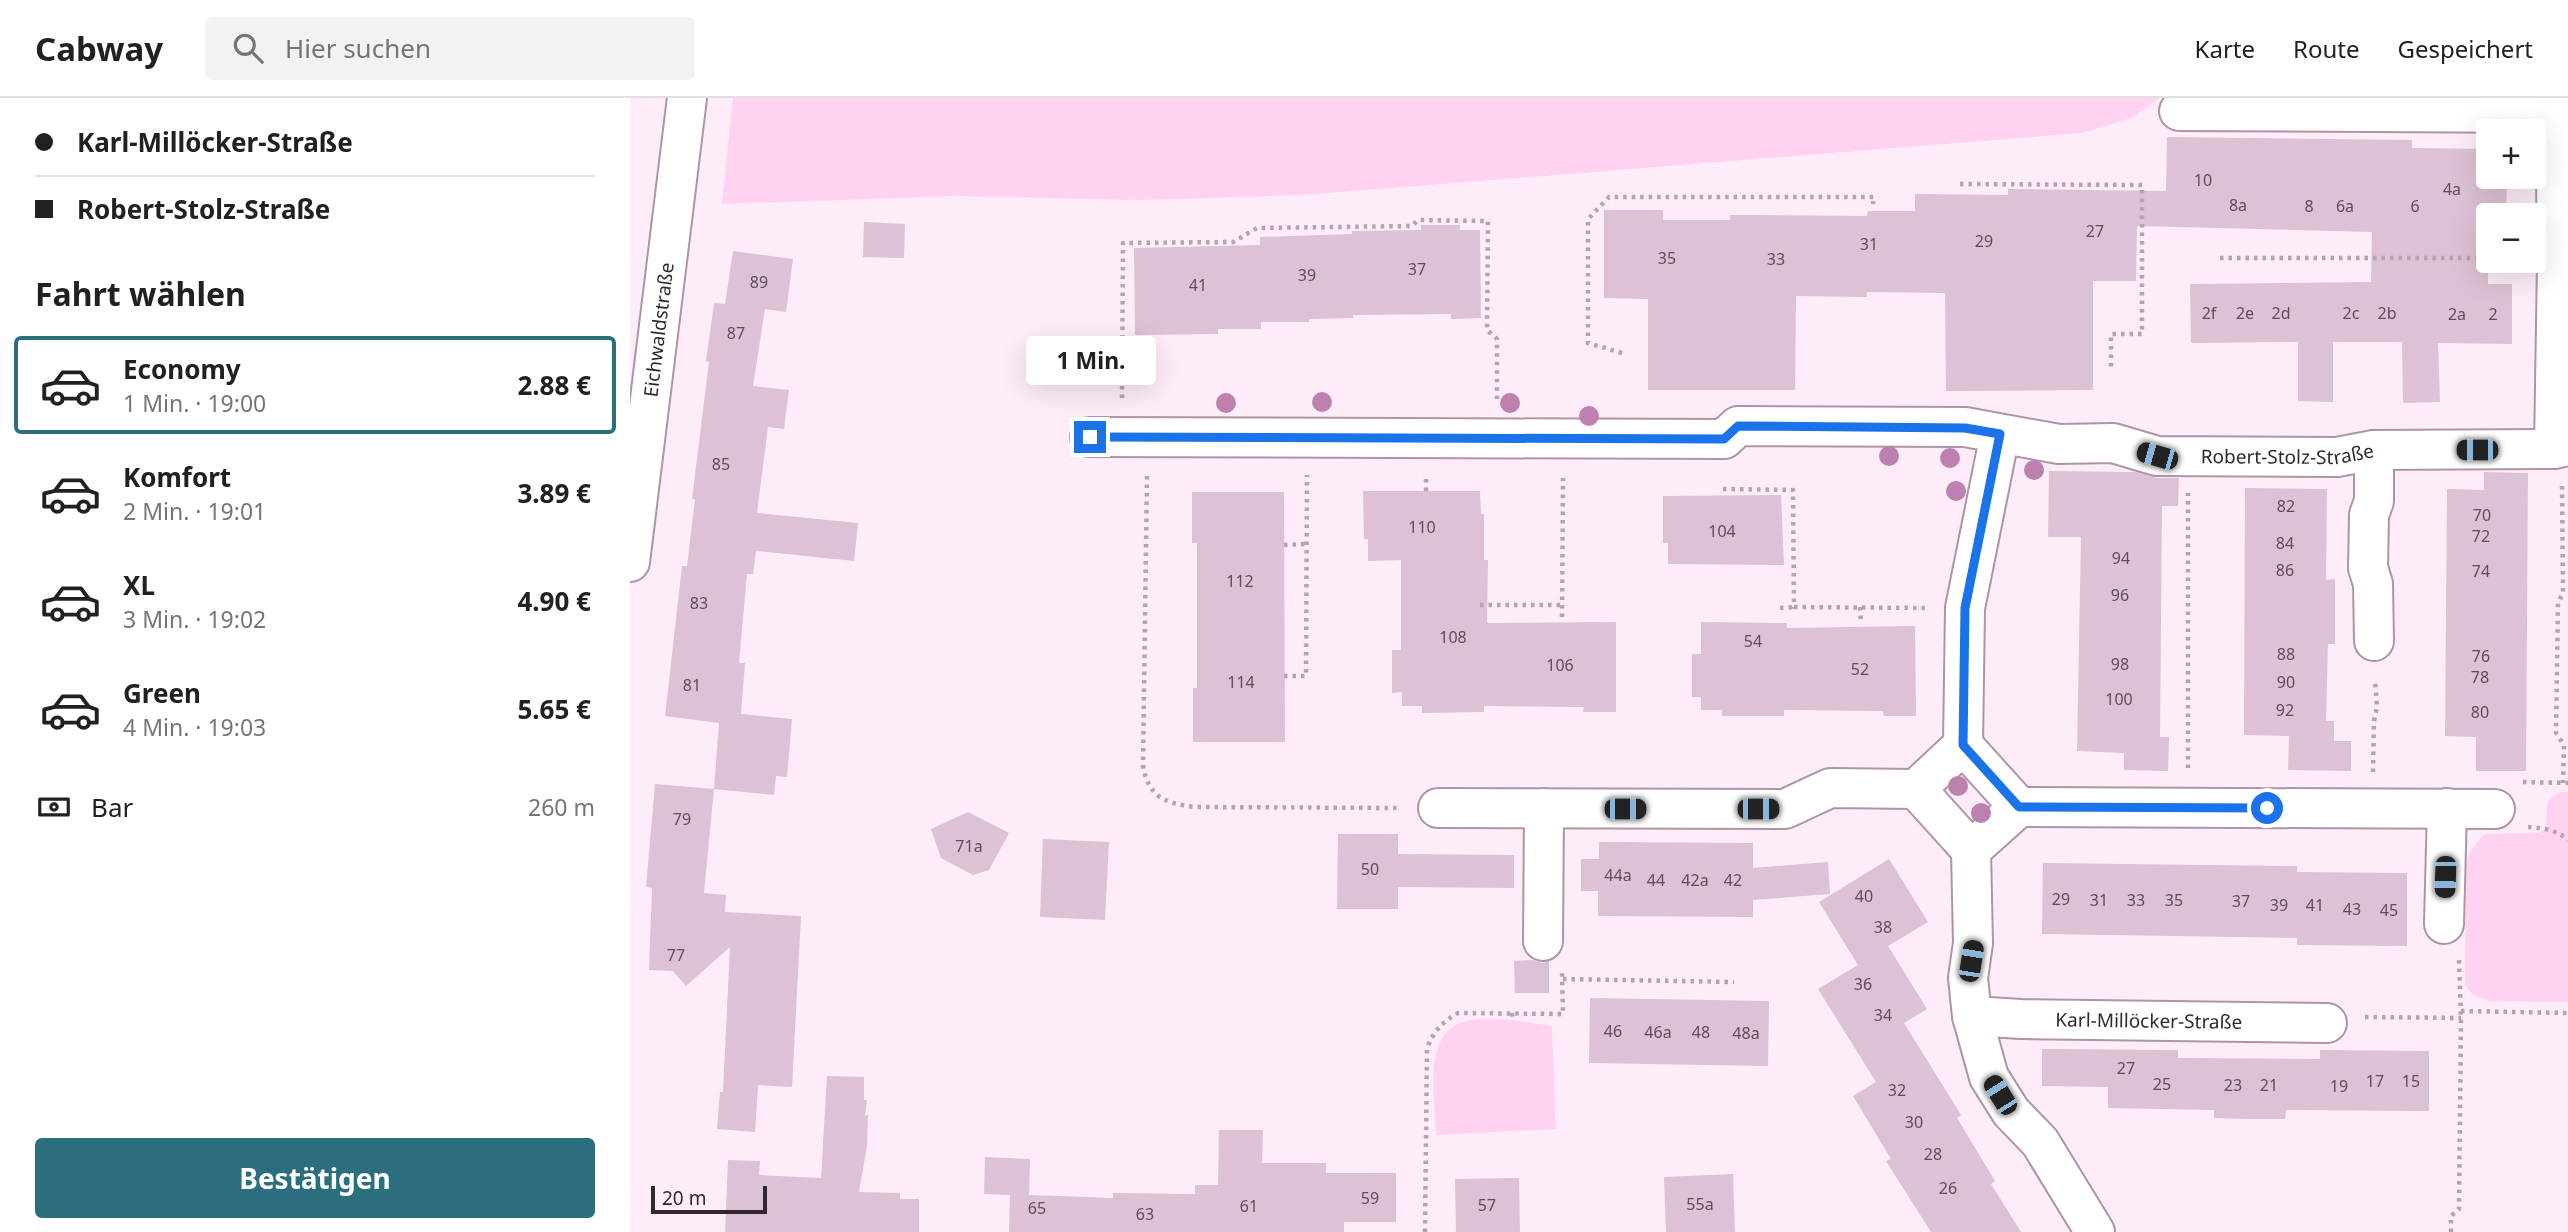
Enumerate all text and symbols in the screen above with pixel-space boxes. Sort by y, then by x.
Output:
search box [205,17,695,80]
text: Cabway [35,26,163,71]
icon: search [229,29,267,67]
text: Hier suchen [285,30,431,66]
text: Karte [2195,32,2255,65]
text: Route [2293,32,2360,65]
text: Gespeichert [2398,32,2533,65]
map controls [2476,119,2546,273]
button: + [2476,119,2546,189]
text: Karl-Millöcker-Straße [77,124,353,160]
house number: 10 [2194,169,2212,191]
house number: 4a [2443,178,2461,200]
text: Robert-Stolz-Straße [77,191,330,227]
house number: 8a [2229,194,2247,216]
house number: 8 [2304,195,2314,217]
house number: 6a [2336,195,2354,217]
house number: 6 [2410,195,2420,217]
button: − [2476,203,2546,273]
house number: 27 [2086,220,2104,242]
house number: 29 [1975,230,1993,252]
house number: 31 [1860,233,1878,255]
house number: 35 [1658,247,1676,269]
house number: 33 [1767,248,1785,270]
house number: 37 [1408,258,1426,280]
street label: Eichwaldstraße [637,261,680,399]
house number: 39 [1298,264,1316,286]
house number: 89 [750,271,768,293]
text: Fahrt wählen [35,272,246,315]
house number: 41 [1189,274,1207,296]
house number: 2f [2202,302,2218,324]
house number: 2e [2236,302,2254,324]
house number: 2d [2272,302,2291,324]
house number: 2c [2343,302,2360,324]
house number: 2b [2378,302,2397,324]
house number: 2a [2448,303,2466,325]
house number: 2 [2488,303,2498,325]
house number: 87 [727,322,745,344]
callout: 1 Min. [1025,336,1155,384]
text: 1 Min. [1056,344,1126,376]
text: Economy [123,351,241,387]
icon: car [39,354,102,417]
text: 2.88 € [517,367,591,403]
text: 1 Min. · 19:00 [123,387,266,419]
route end [1074,421,1106,453]
street label: Robert-Stolz-Straße [2201,437,2376,470]
car [2134,440,2181,472]
car [2457,440,2499,461]
house number: 85 [712,453,730,475]
text: Komfort [123,459,231,495]
icon: car [39,462,102,525]
text: 3.89 € [517,475,591,511]
text: 2 Min. · 19:01 [123,495,266,527]
house number: 82 [2277,495,2295,517]
house number: 70 [2473,504,2491,526]
house number: 110 [1408,516,1436,538]
house number: 104 [1708,520,1736,542]
house number: 72 [2472,525,2490,547]
house number: 84 [2276,532,2294,554]
house number: 94 [2112,547,2130,569]
house number: 86 [2276,559,2294,581]
house number: 74 [2472,560,2490,582]
text: XL [123,567,155,603]
icon: car [39,570,102,633]
house number: 112 [1226,570,1254,592]
text: 4.90 € [517,583,591,619]
house number: 96 [2111,584,2129,606]
house number: 83 [690,592,708,614]
text: 3 Min. · 19:02 [123,603,266,635]
house number: 108 [1439,626,1467,648]
house number: 54 [1744,630,1762,652]
house number: 88 [2277,643,2295,665]
house number: 76 [2472,645,2490,667]
house number: 98 [2111,653,2129,675]
house number: 106 [1546,654,1574,676]
house number: 52 [1851,658,1869,680]
house number: 78 [2471,666,2489,688]
house number: 114 [1227,671,1255,693]
house number: 90 [2277,671,2295,693]
house number: 81 [683,674,701,696]
text: Green [123,675,201,711]
icon: car [39,678,102,741]
house number: 100 [2105,688,2133,710]
text: 5.65 € [517,691,591,727]
house number: 92 [2276,699,2294,721]
house number: 80 [2471,701,2489,723]
text: 4 Min. · 19:03 [123,711,266,743]
icon: cash [35,788,73,826]
text: Bar [91,789,133,825]
text: 260 m [528,791,595,823]
route start [2251,792,2283,824]
car [1605,799,1647,820]
car [1738,799,1780,820]
house number: 79 [673,808,691,830]
house number: 71a [955,835,983,857]
car [2434,856,2457,898]
house number: 50 [1361,858,1379,880]
house number: 44a [1604,864,1632,886]
house number: 44 [1647,869,1665,891]
house number: 42a [1681,869,1709,891]
house number: 42 [1724,869,1742,891]
house number: 40 [1855,885,1873,907]
house number: 29 [2052,888,2070,910]
house number: 31 [2090,889,2108,911]
house number: 33 [2127,889,2145,911]
house number: 35 [2165,889,2183,911]
house number: 37 [2232,890,2250,912]
house number: 39 [2270,894,2288,916]
house number: 41 [2306,894,2324,916]
house number: 43 [2343,898,2361,920]
house number: 45 [2380,899,2398,921]
house number: 38 [1874,916,1892,938]
car [1958,939,1985,983]
house number: 77 [667,944,685,966]
house number: 36 [1854,973,1872,995]
house number: 34 [1874,1004,1892,1026]
street label: Karl-Millöcker-Straße [2055,1006,2243,1035]
house number: 46 [1604,1020,1622,1042]
house number: 46a [1644,1021,1672,1043]
house number: 48 [1692,1021,1710,1043]
house number: 48a [1732,1022,1760,1044]
house number: 27 [2117,1057,2135,1079]
house number: 17 [2366,1070,2384,1092]
house number: 15 [2402,1070,2420,1092]
car [1980,1072,2021,1118]
house number: 25 [2153,1073,2171,1095]
house number: 23 [2224,1074,2242,1096]
house number: 21 [2260,1074,2278,1096]
house number: 19 [2330,1075,2348,1097]
house number: 32 [1888,1079,1906,1101]
house number: 30 [1905,1111,1923,1133]
button: Bestätigen [35,1138,595,1218]
house number: 28 [1924,1143,1942,1165]
house number: 26 [1939,1177,1957,1199]
scale bar [651,1183,766,1215]
text: 20 m [662,1185,706,1211]
house number: 59 [1361,1187,1379,1209]
house number: 55a [1686,1193,1714,1215]
house number: 57 [1478,1194,1496,1216]
house number: 61 [1240,1195,1258,1217]
house number: 65 [1028,1197,1046,1219]
house number: 63 [1136,1203,1154,1225]

